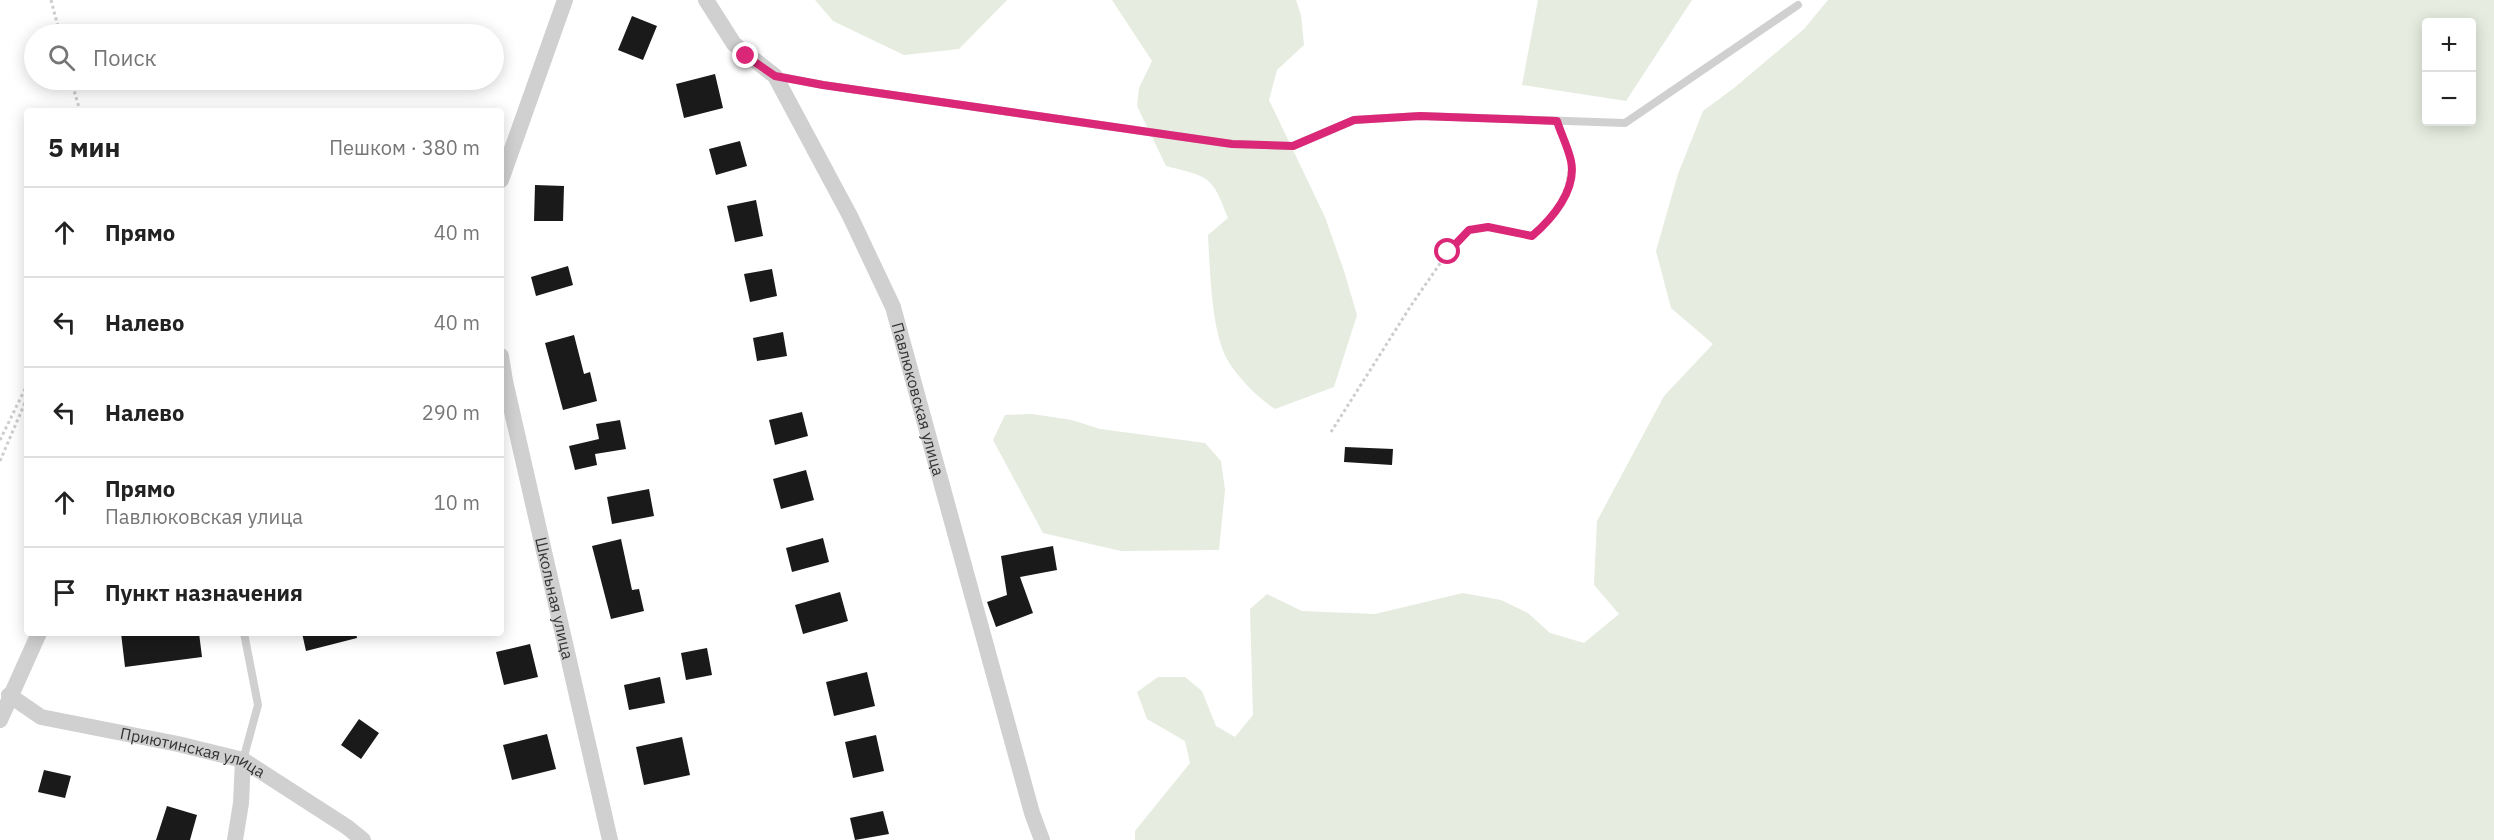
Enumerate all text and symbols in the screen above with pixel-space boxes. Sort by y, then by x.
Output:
map controls [2422,18,2476,126]
button: + [2422,18,2476,72]
search box [24,24,504,90]
icon: search [45,41,78,74]
route end [732,42,758,68]
text: Поиск [93,43,157,72]
button: − [2422,72,2476,126]
text: 5 мин [48,130,120,164]
text: Пешком · 380 m [329,134,480,161]
icon: ahead [48,216,81,249]
text: Прямо [105,218,175,247]
text: 40 m [434,219,480,246]
route start [1434,238,1460,264]
icon: left [48,306,81,339]
text: Налево [105,308,184,337]
text: 40 m [434,309,480,336]
street label: Павлюковская улица [888,320,949,478]
icon: left [48,396,81,429]
text: Налево [105,398,184,427]
text: 290 m [422,399,480,426]
text: Прямо [105,474,175,503]
icon: ahead [48,486,81,519]
text: 10 m [434,489,480,516]
text: Павлюковская улица [105,503,303,530]
street label: Школьная улица [531,535,578,662]
icon: arrive [48,576,81,609]
text: Пункт назначения [105,578,303,607]
street label: Приютинская улица [118,723,270,782]

